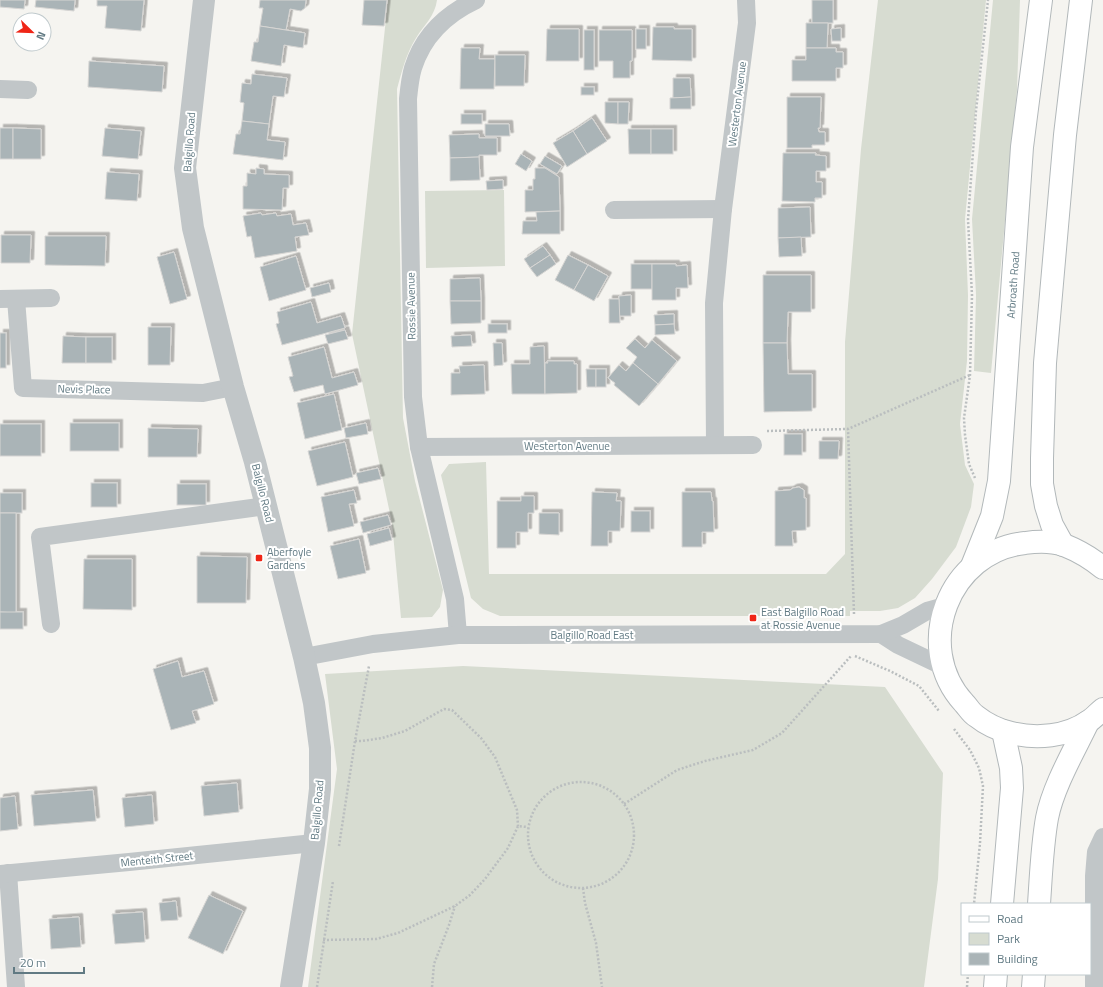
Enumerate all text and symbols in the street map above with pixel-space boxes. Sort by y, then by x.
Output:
north arrow [12,12,52,52]
text: N [32,29,50,43]
street label: Westerton Avenue [724,60,750,148]
street label: Balgillo Road [179,111,199,172]
street label: Arbroath Road [1003,251,1023,319]
street label: Rossie Avenue [402,272,420,340]
street label: Nevis Place [57,381,111,397]
street label: Westerton Avenue [524,438,610,454]
street label: Balgillo Road [248,462,278,524]
place label: Aberfoyle Gardens [267,544,312,573]
marker: Aberfoyle Gardens [254,553,264,563]
place label: East Balgillo Road at Rossie Avenue [761,604,844,633]
marker: East Balgillo Road at Rossie Avenue [748,613,758,623]
street label: Balgillo Road East [550,627,634,643]
street label: Balgillo Road [306,779,328,841]
street label: Menteith Street [120,847,194,871]
legend [961,903,1091,975]
text: Road [997,909,1023,928]
text: Park [997,929,1020,948]
scale bar [14,949,84,975]
text: Building [997,949,1038,968]
text: 20 m [20,953,46,972]

